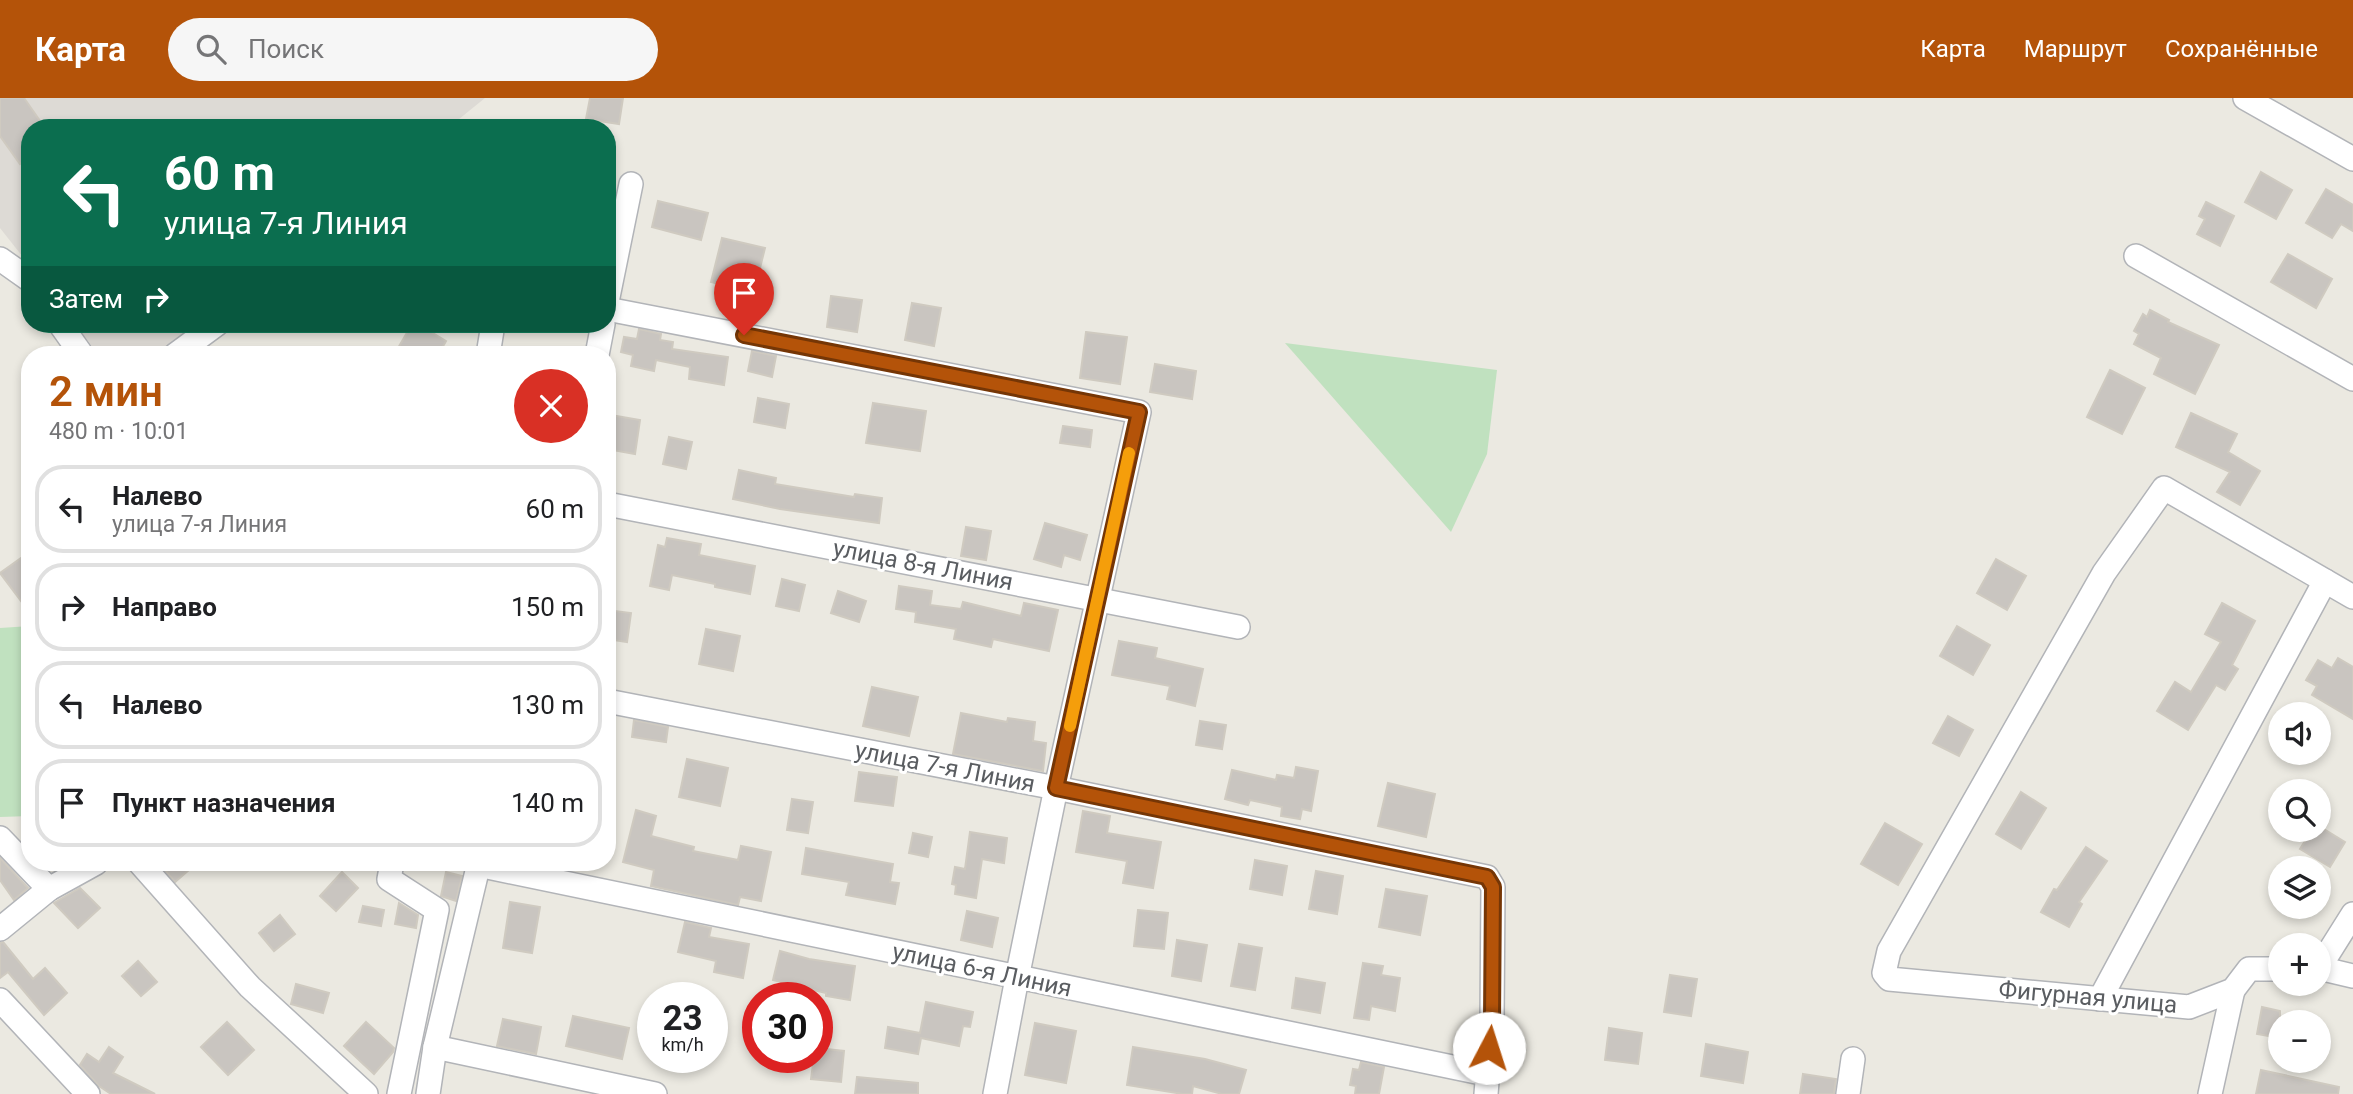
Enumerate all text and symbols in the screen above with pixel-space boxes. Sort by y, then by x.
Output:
search box [168,18,658,81]
text: Карта [35,30,126,69]
icon: search [192,30,230,68]
text: Поиск [248,34,324,64]
text: Карта [1920,35,1986,63]
text: Маршрут [2024,35,2127,63]
text: Сохранённые [2165,35,2318,63]
text: 60 m [164,145,275,202]
icon: left [49,147,140,238]
text: улица 7-я Линия [164,204,408,242]
pin [714,263,774,335]
icon: arrive [725,274,763,312]
icon: right [137,280,175,318]
text: Затем [49,284,123,314]
text: 2 мин [49,367,163,416]
button: close [514,369,588,443]
text: 480 m · 10:01 [49,418,188,445]
text: Налево [112,481,202,511]
icon: left [53,490,91,528]
text: 60 m [526,494,584,524]
text: улица 7-я Линия [112,511,287,538]
street label: улица 8-я Линия [831,534,1015,596]
icon: right [53,588,91,626]
text: Направо [112,592,217,622]
text: 150 m [511,592,584,622]
icon: left [53,686,91,724]
text: Налево [112,690,202,720]
text: 130 m [511,690,584,720]
map controls [2268,702,2331,1073]
button: sound [2268,702,2331,765]
street label: улица 7-я Линия [853,736,1037,798]
button: search [2268,779,2331,842]
icon: arrive [53,784,91,822]
text: Пункт назначения [112,788,336,818]
text: 140 m [511,788,584,818]
button: layers [2268,856,2331,919]
button: + [2268,933,2331,996]
street label: улица 6-я Линия [890,937,1074,1003]
street label: Фигурная улица [1998,975,2178,1019]
speed limit sign: 30 [742,982,833,1073]
text: 23 [662,998,703,1039]
button: − [2268,1010,2331,1073]
position arrow [1452,1011,1526,1085]
text: km/h [661,1034,704,1055]

